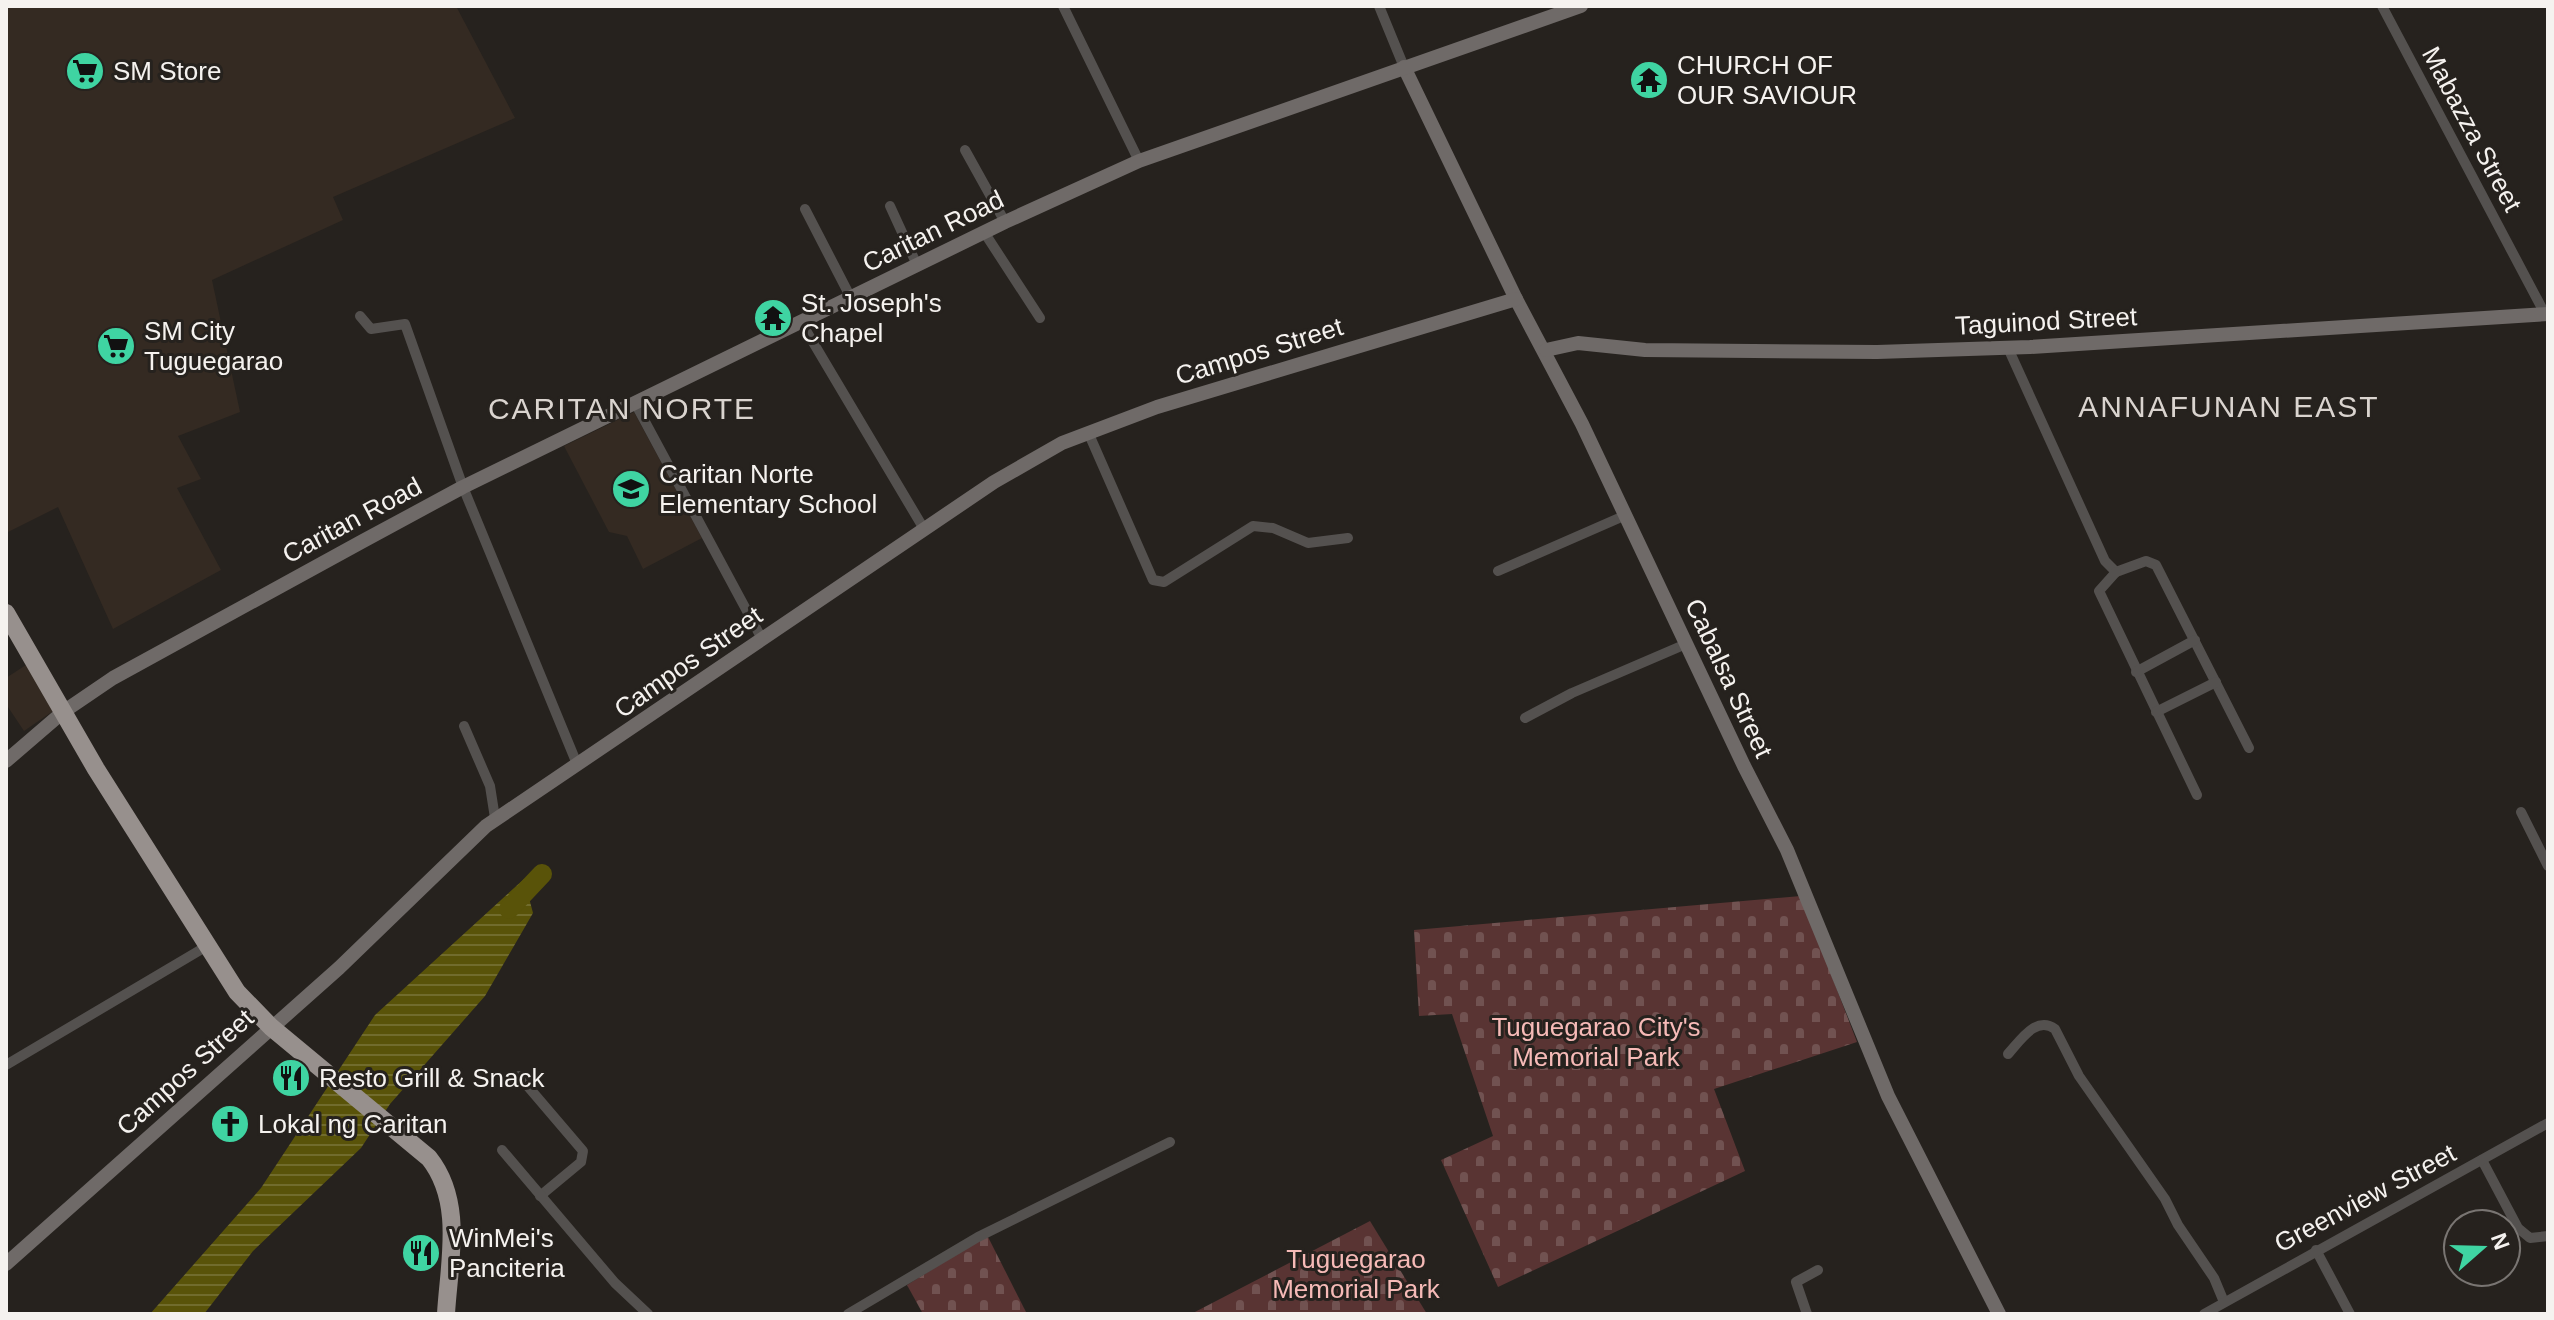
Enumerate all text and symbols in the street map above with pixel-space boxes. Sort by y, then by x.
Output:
street label: Mabazza Street [2416,42,2528,217]
supermarket icon: SM Store [64,50,106,92]
place label: CHURCH OF OUR SAVIOUR [1677,50,1857,110]
place label: SM Store [113,56,221,86]
temple icon: CHURCH OF OUR SAVIOUR [1628,59,1670,101]
street label: Caritan Road [858,184,1008,278]
place label: St. Joseph's Chapel [801,288,942,348]
temple icon: St. Joseph's Chapel [752,297,794,339]
street label: Taguinod Street [1954,301,2138,341]
street label: Campos Street [1172,311,1347,391]
place label: SM City Tuguegarao [144,316,283,376]
supermarket icon: SM City Tuguegarao [95,325,137,367]
district label: ANNAFUNAN EAST [2078,390,2380,423]
district label: CARITAN NORTE [488,392,756,425]
place label: Caritan Norte Elementary School [659,459,877,519]
school or university icon: Caritan Norte Elementary School [610,468,652,510]
street label: Caritan Road [277,471,427,569]
street label: Cabalsa Street [1679,594,1779,763]
street label: Campos Street [608,600,768,724]
street label: Campos Street [111,1002,260,1141]
park label: Tuguegarao City's Memorial Park [1491,1012,1701,1072]
restaurant icon: Resto Grill & Snack [270,1057,312,1099]
place label: Resto Grill & Snack [319,1063,545,1093]
church icon: Lokal ng Caritan [209,1103,251,1145]
place label: Lokal ng Caritan [258,1109,447,1139]
street label: Greenview Street [2269,1137,2461,1258]
north arrow [2442,1208,2522,1288]
place label: WinMei's Panciteria [449,1223,565,1283]
text: N [2486,1230,2515,1253]
restaurant icon: WinMei's Panciteria [400,1232,442,1274]
park label: Tuguegarao Memorial Park [1272,1244,1441,1304]

